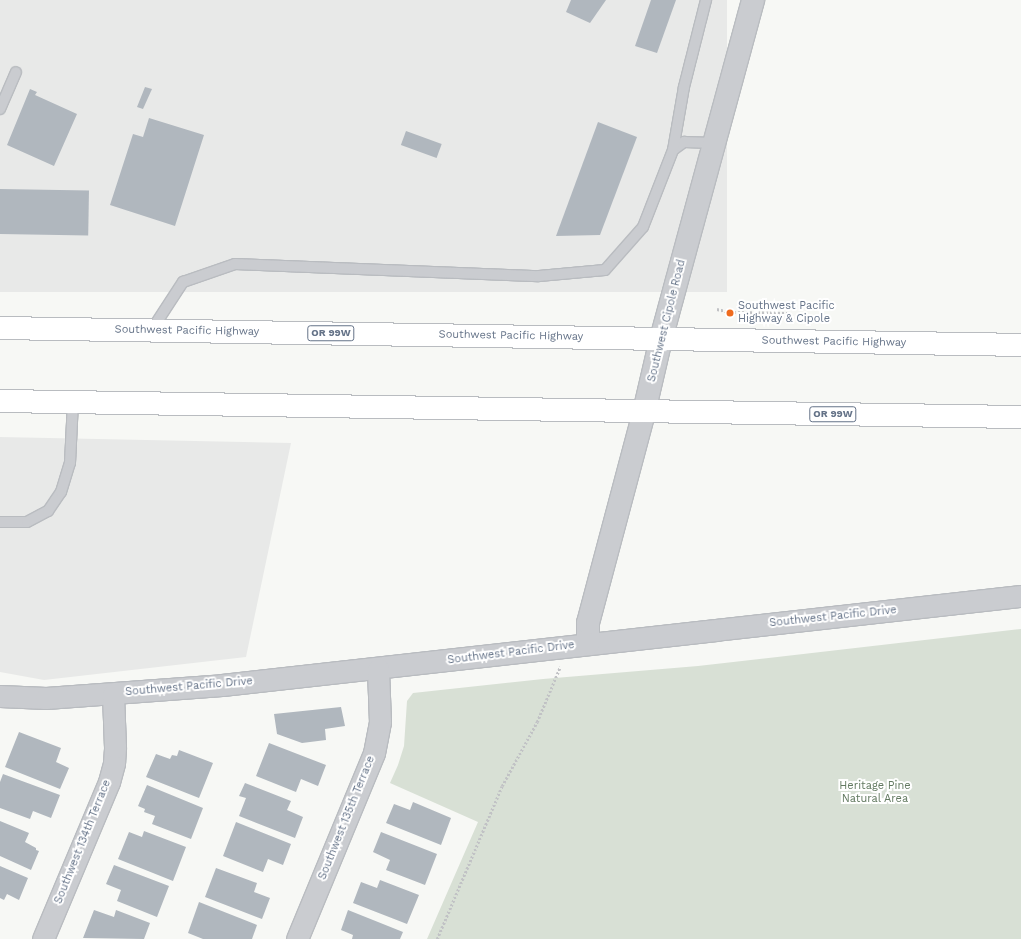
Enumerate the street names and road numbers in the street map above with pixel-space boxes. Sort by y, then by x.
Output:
street label: Southwest Cipole Road [645,258,689,384]
street label: Southwest Pacific Highway [115,323,259,339]
road number: OR 99W [307,325,355,341]
street label: Southwest Pacific Highway [439,328,583,344]
street label: Southwest Pacific Highway [762,334,906,350]
road number: OR 99W [809,406,857,422]
street label: Southwest Pacific Drive [769,604,897,630]
street label: Southwest Pacific Drive [447,639,575,667]
street label: Southwest Pacific Drive [125,675,253,699]
street label: Southwest 135th Terrace [316,754,378,882]
street label: Southwest 134th Terrace [52,778,114,906]

